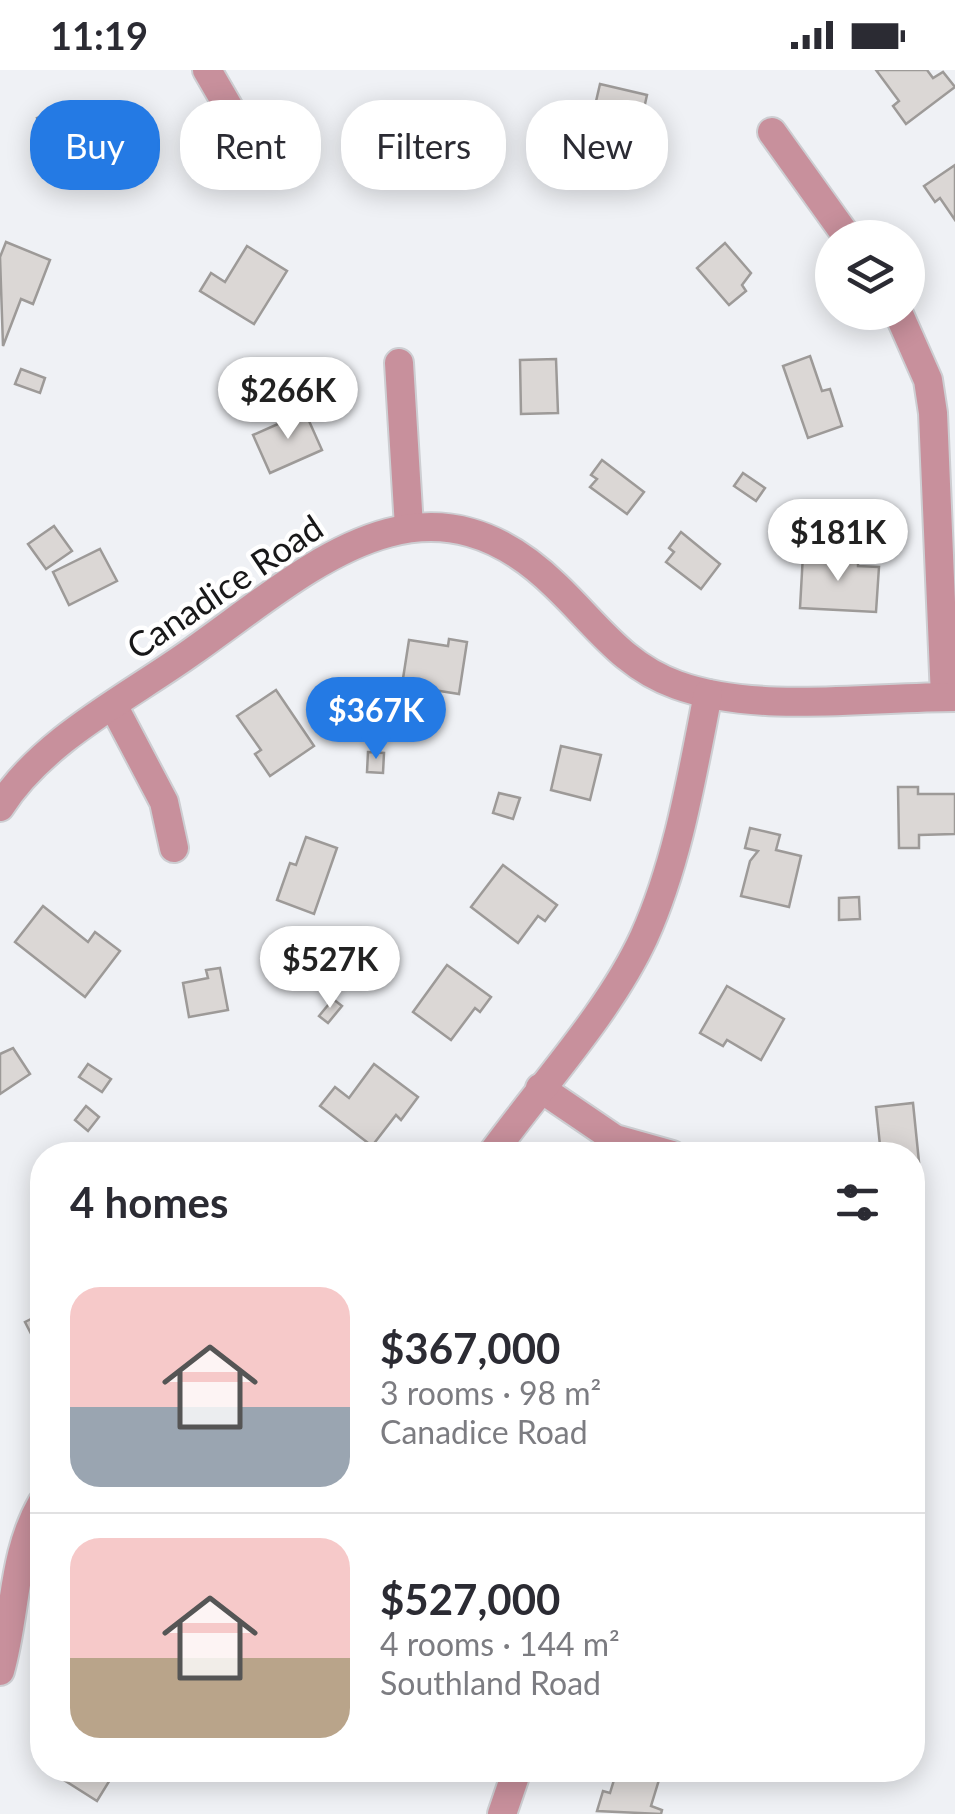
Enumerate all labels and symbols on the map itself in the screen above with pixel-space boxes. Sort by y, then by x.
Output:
pin: $266K [218,357,358,442]
pin: $181K [768,499,908,584]
street label: Canadice Road [118,505,330,667]
pin: $367K [306,677,446,762]
pin: $527K [260,926,400,1011]

